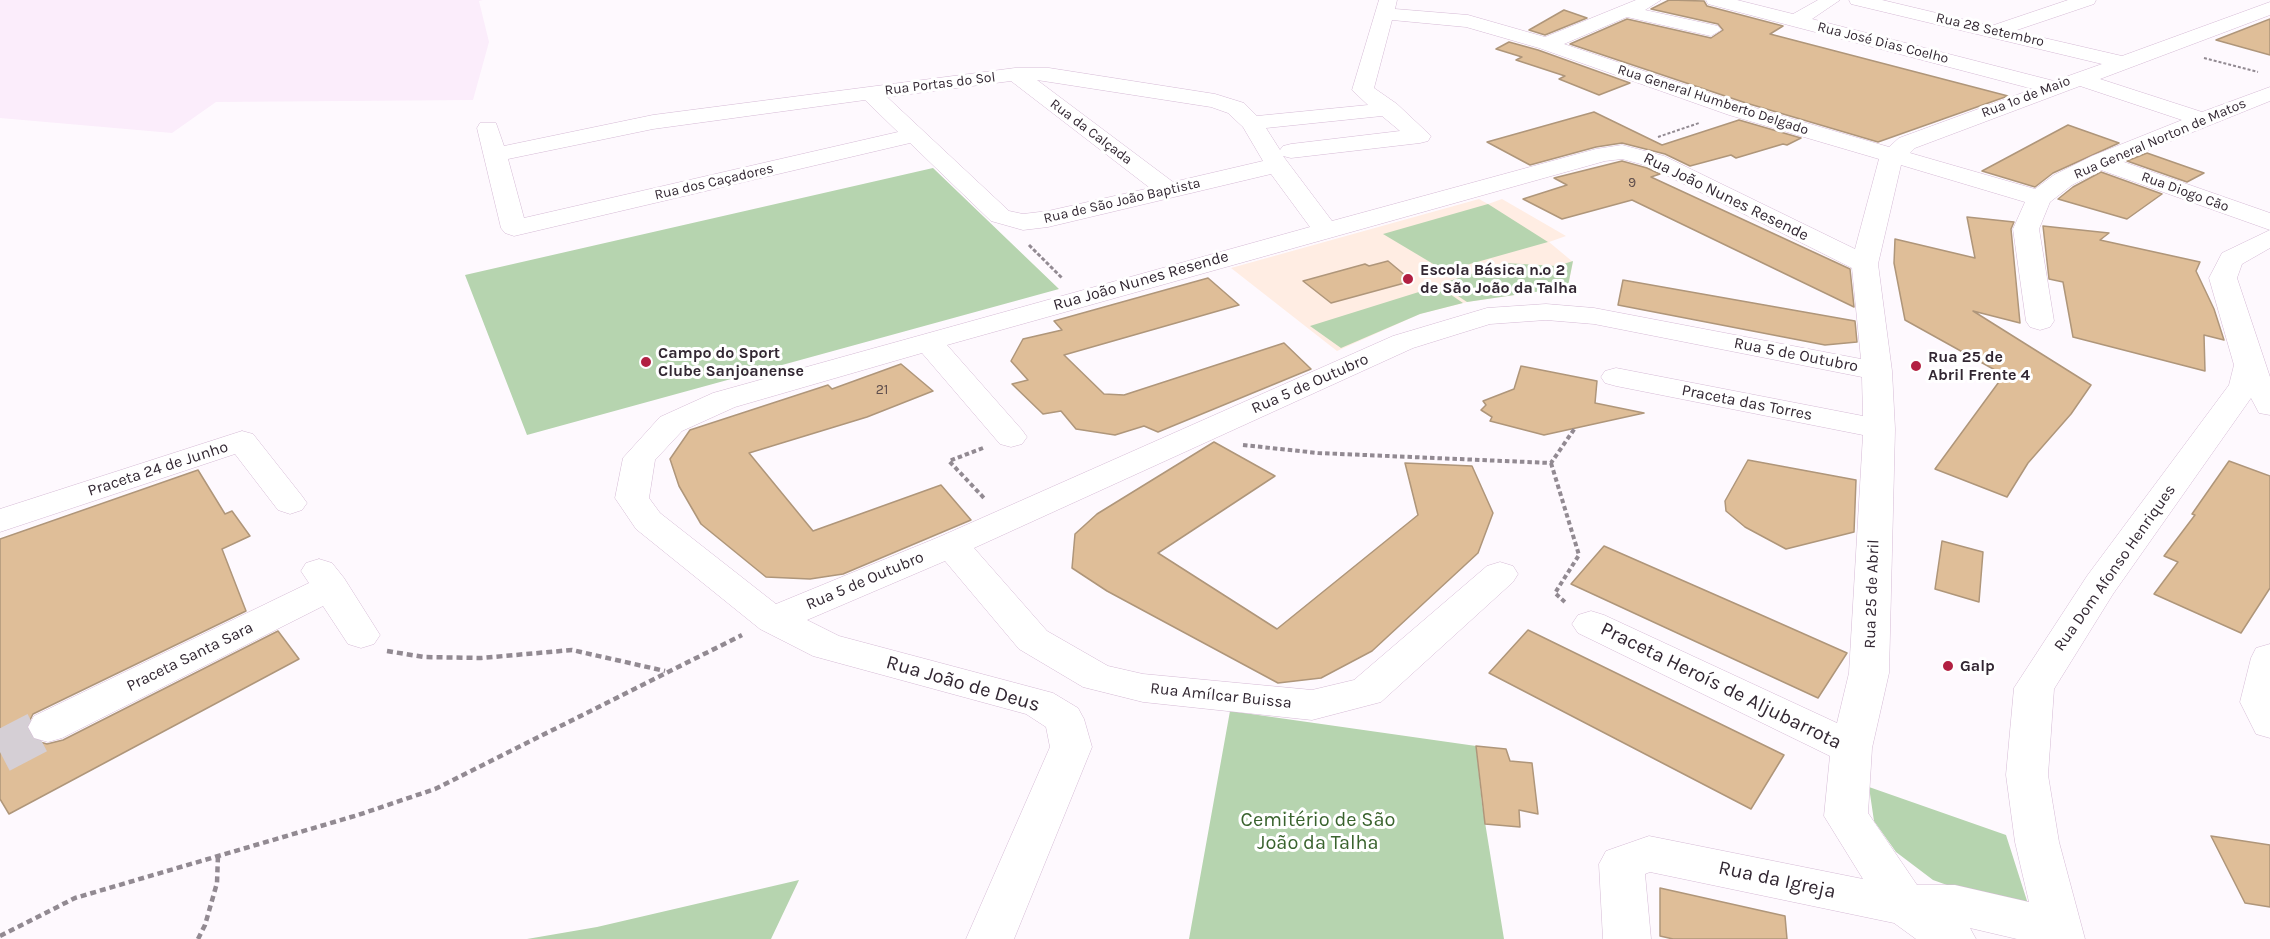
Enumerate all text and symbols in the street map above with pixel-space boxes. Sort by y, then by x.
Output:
street label: Rua 28 Setembro [1934,9,2046,51]
street label: Rua José Dias Coelho [1816,19,1950,67]
street label: Rua General Humberto Delgado [1616,61,1810,139]
street label: Rua Portas do Sol [884,69,996,99]
street label: Rua 1º de Maio [1979,72,2073,122]
street label: Rua General Norton de Matos [2071,95,2249,183]
street label: Rua da Calçada [1047,96,1135,168]
street label: Rua João Nunes Resende [1640,149,1812,245]
street label: Rua dos Caçadores [653,160,775,204]
street label: Rua Diogo Cão [2139,168,2231,216]
street label: Rua de São João Baptista [1042,175,1202,227]
house number: 9 [1628,175,1636,191]
street label: Rua João Nunes Resende [1051,247,1231,315]
place label: Escola Básica n.º 2 de São João da Talha [1420,260,1577,298]
marker: Escola Básica n.º 2 de São João da Talha [1401,272,1415,286]
street label: Rua 5 de Outubro [1732,334,1860,376]
place label: Campo do Sport Clube Sanjoanense [658,343,804,381]
place label: Rua 25 de Abril Frente 4 [1928,347,2030,385]
street label: Rua 5 de Outubro [1248,350,1372,418]
marker: Campo do Sport Clube Sanjoanense [639,355,653,369]
marker: Rua 25 de Abril Frente 4 [1909,359,1923,373]
street label: Praceta das Torres [1680,381,1814,425]
house number: 21 [876,382,888,398]
street label: Praceta 24 de Junho [85,437,231,501]
street label: Rua Dom Afonso Henriques [2050,481,2180,655]
street label: Rua 25 de Abril [1860,539,1884,649]
street label: Rua 5 de Outubro [803,548,927,614]
street label: Praceta Heroís de Aljubarrota [1597,617,1845,755]
street label: Praceta Santa Sara [124,618,256,696]
street label: Rua João de Deus [883,651,1043,717]
place label: Galp [1960,656,1995,676]
marker: Galp [1941,659,1955,673]
street label: Rua Amílcar Buissa [1149,679,1293,713]
park label: Cemitério de São João da Talha [1241,808,1395,855]
street label: Rua da Igreja [1716,856,1838,904]

